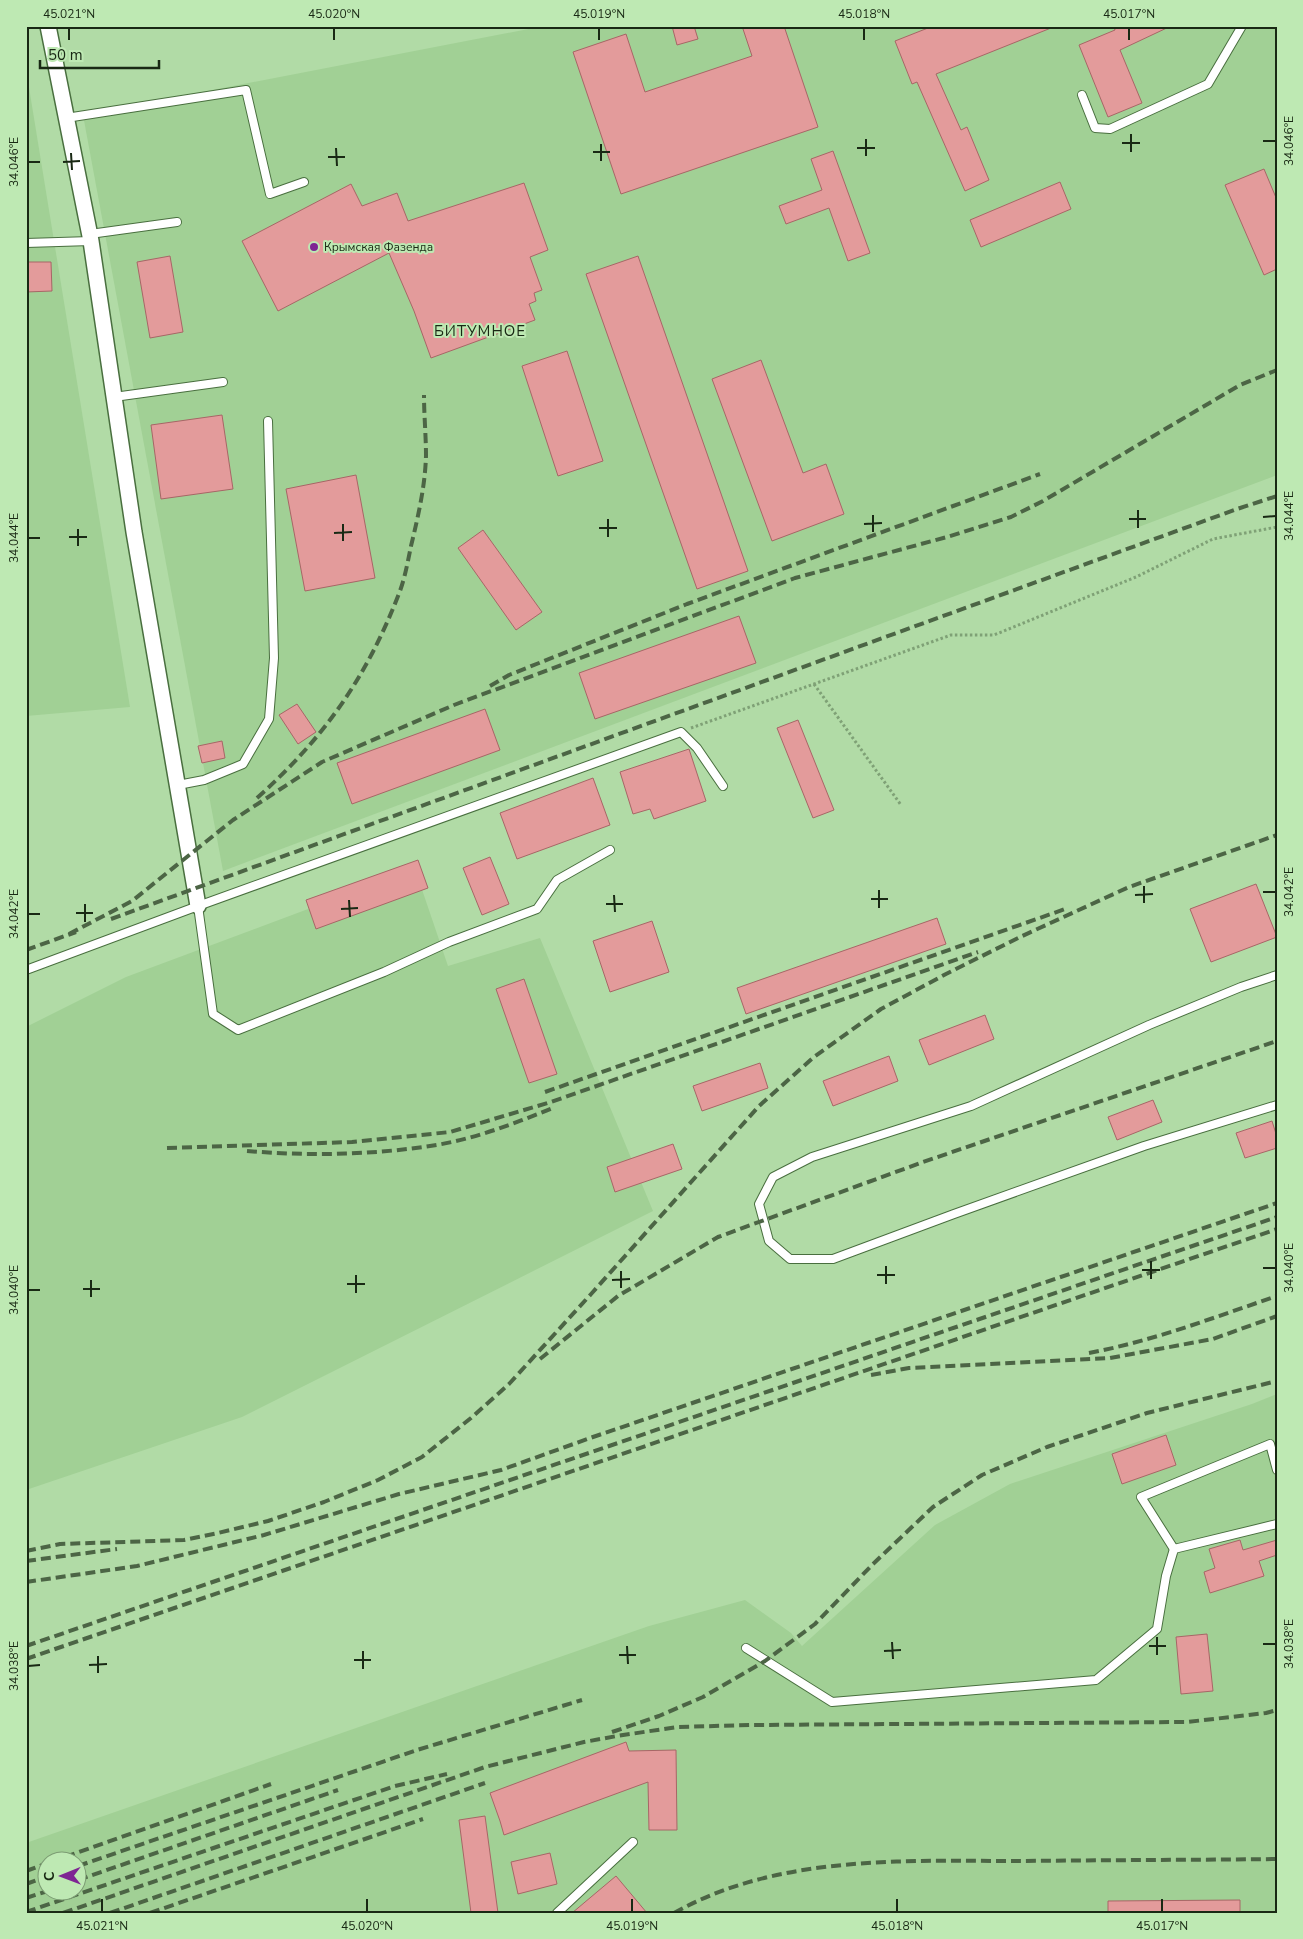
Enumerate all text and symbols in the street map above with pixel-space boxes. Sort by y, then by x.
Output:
text: 45.021°N [43,6,95,22]
text: 45.020°N [308,6,360,22]
text: 45.019°N [573,6,625,22]
text: 45.018°N [838,6,890,22]
text: 45.017°N [1103,6,1155,22]
scale bar [40,38,159,70]
text: 50 m [48,45,83,65]
text: 34.046°E [1281,116,1297,166]
text: 34.046°E [6,137,22,187]
place label: Крымская Фазенда [324,239,433,255]
marker: Крымская Фазенда [308,241,320,253]
district label: БИТУМНОЕ [434,321,526,341]
text: 34.044°E [1281,491,1297,541]
text: 34.044°E [6,513,22,563]
text: 34.042°E [1281,867,1297,917]
text: 34.042°E [6,889,22,939]
text: 34.040°E [1281,1243,1297,1293]
text: 34.040°E [6,1265,22,1315]
text: 34.038°E [1281,1619,1297,1669]
text: 34.038°E [6,1641,22,1691]
north arrow [38,1852,88,1902]
text: С [40,1871,59,1881]
text: 45.021°N [76,1918,128,1934]
text: 45.020°N [341,1918,393,1934]
text: 45.019°N [606,1918,658,1934]
text: 45.018°N [871,1918,923,1934]
text: 45.017°N [1136,1918,1188,1934]

